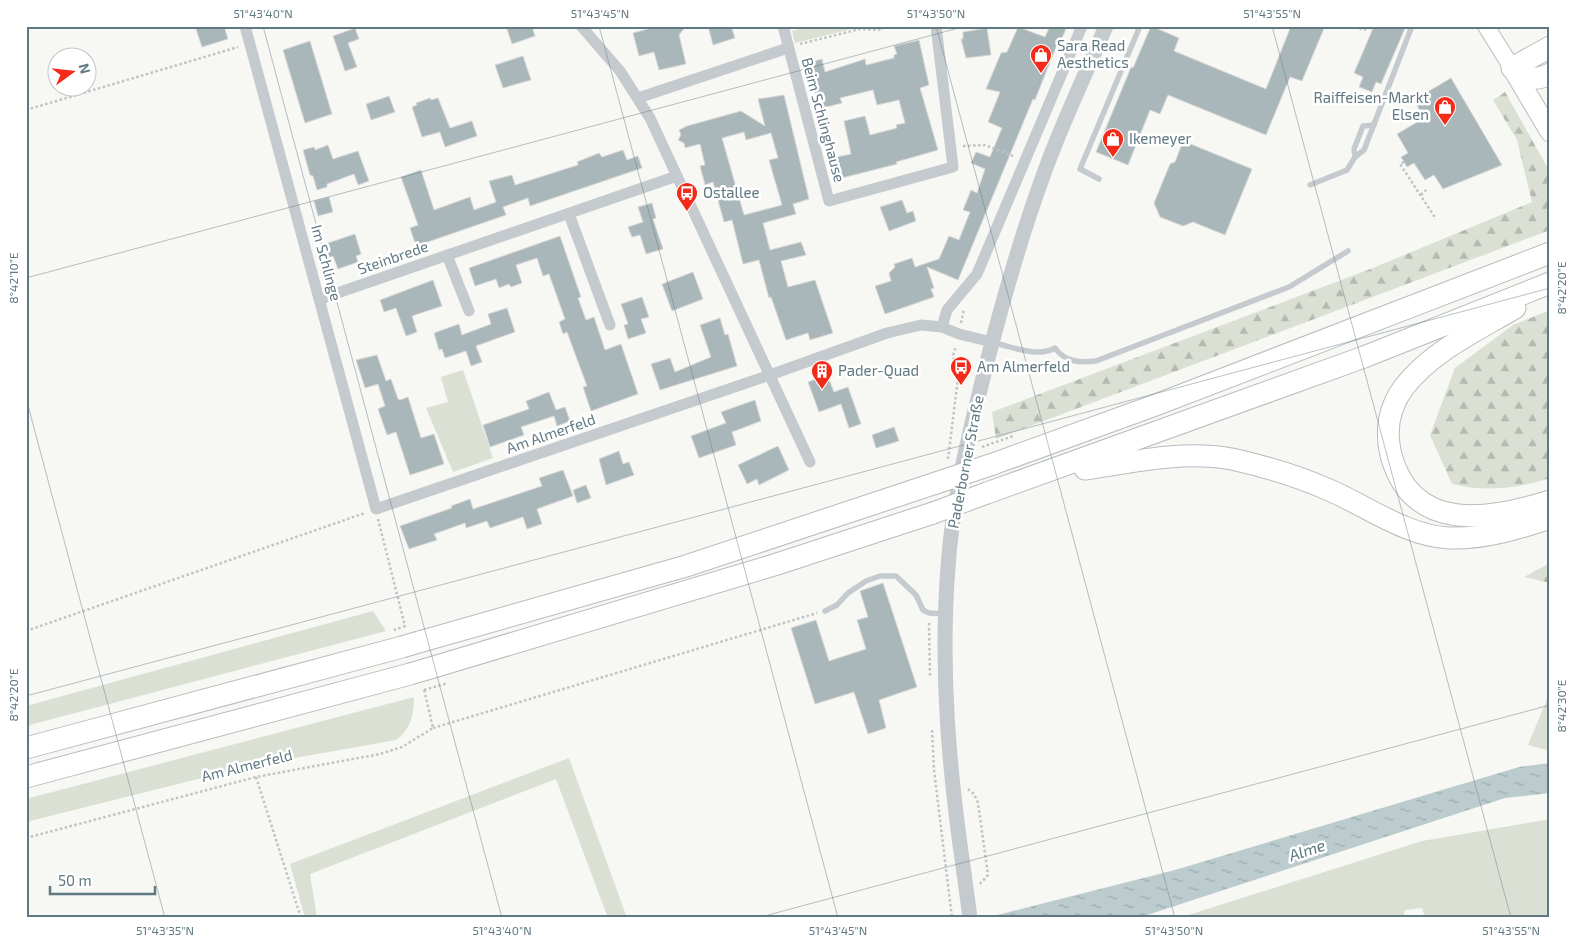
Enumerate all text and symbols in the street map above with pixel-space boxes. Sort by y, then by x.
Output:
text: 51°43'40"N [233,6,293,20]
text: 51°43'45"N [571,6,629,20]
text: 51°43'50"N [907,6,965,20]
text: 51°43'55"N [1243,6,1301,20]
place label: Sara Read Aesthetics [1057,36,1129,71]
shop icon: Sara Read Aesthetics [1029,43,1053,74]
north arrow [48,48,98,98]
street label: Beim Schlinghause [799,55,849,184]
text: N [76,61,95,76]
place label: Raiffeisen-Markt Elsen [1314,88,1429,123]
shop icon: Raiffeisen-Markt Elsen [1433,95,1457,126]
shop icon: Ikemeyer [1101,127,1125,158]
place label: Ikemeyer [1129,129,1191,147]
bus stop icon: Ostallee [675,181,699,212]
place label: Ostallee [703,183,760,201]
street label: Im Schlinge [308,223,346,303]
street label: Steinbrede [355,237,430,278]
text: 8°42'10"E [6,252,20,304]
text: 8°42'20"E [1554,261,1568,315]
bus stop icon: Am Almerfeld [949,355,973,386]
place label: Am Almerfeld [977,357,1070,375]
building icon: Pader-Quad [810,359,834,390]
place label: Pader-Quad [838,361,919,380]
street label: Paderborner Straße [943,394,987,530]
street label: Am Almerfeld [504,409,598,457]
text: 8°42'20"E [6,668,20,722]
text: 8°42'30"E [1554,679,1568,733]
street label: Am Almerfeld [199,745,294,785]
water label: Alme [1285,835,1328,865]
scale bar [50,864,155,896]
text: 50 m [58,871,92,889]
text: 51°43'35"N [136,923,194,937]
text: 51°43'40"N [472,923,532,937]
text: 51°43'45"N [809,923,867,937]
text: 51°43'50"N [1145,923,1203,937]
text: 51°43'55"N [1482,923,1540,937]

